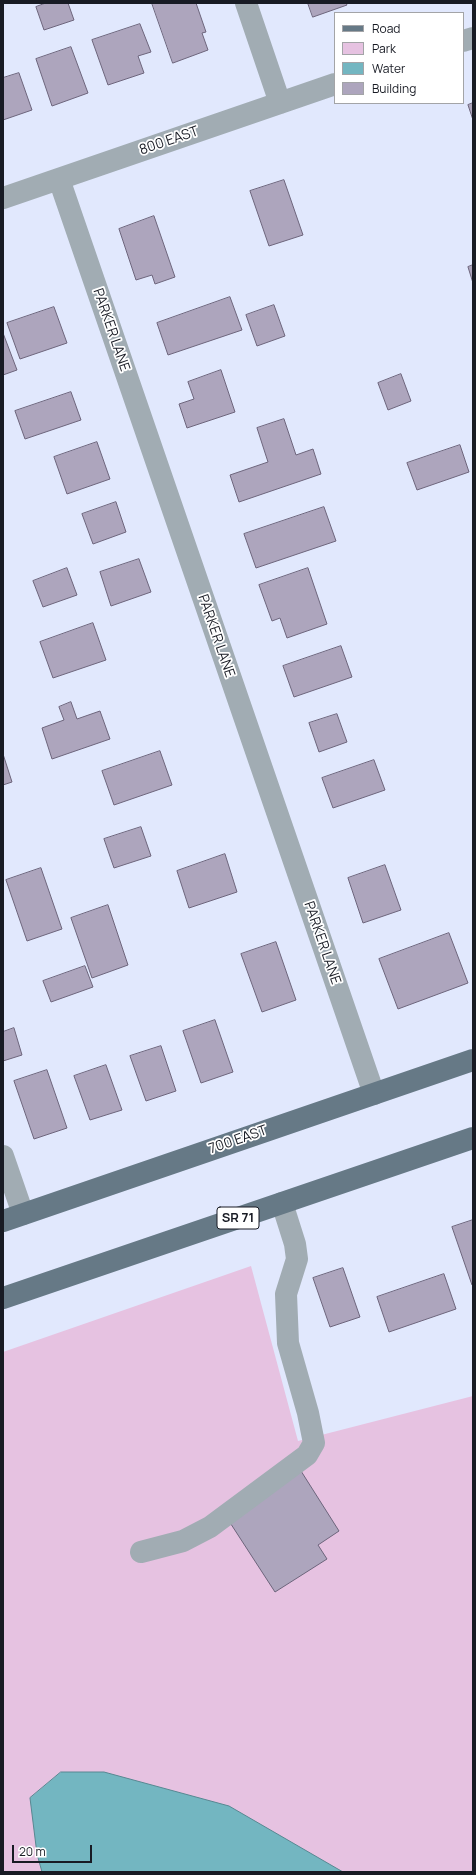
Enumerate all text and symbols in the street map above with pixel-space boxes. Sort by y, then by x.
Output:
legend [334,12,464,104]
text: Road [372,20,400,37]
text: Park [372,40,396,57]
text: Water [372,60,405,77]
text: Building [372,80,416,97]
street label: 800 EAST [137,123,201,159]
street label: PARKER LANE [89,286,133,374]
street label: PARKER LANE [194,592,238,680]
street label: PARKER LANE [300,899,344,987]
street label: 700 EAST [207,1122,269,1158]
road number: SR 71 [217,1207,259,1229]
scale bar [14,1837,94,1863]
text: 20 m [19,1843,46,1860]

